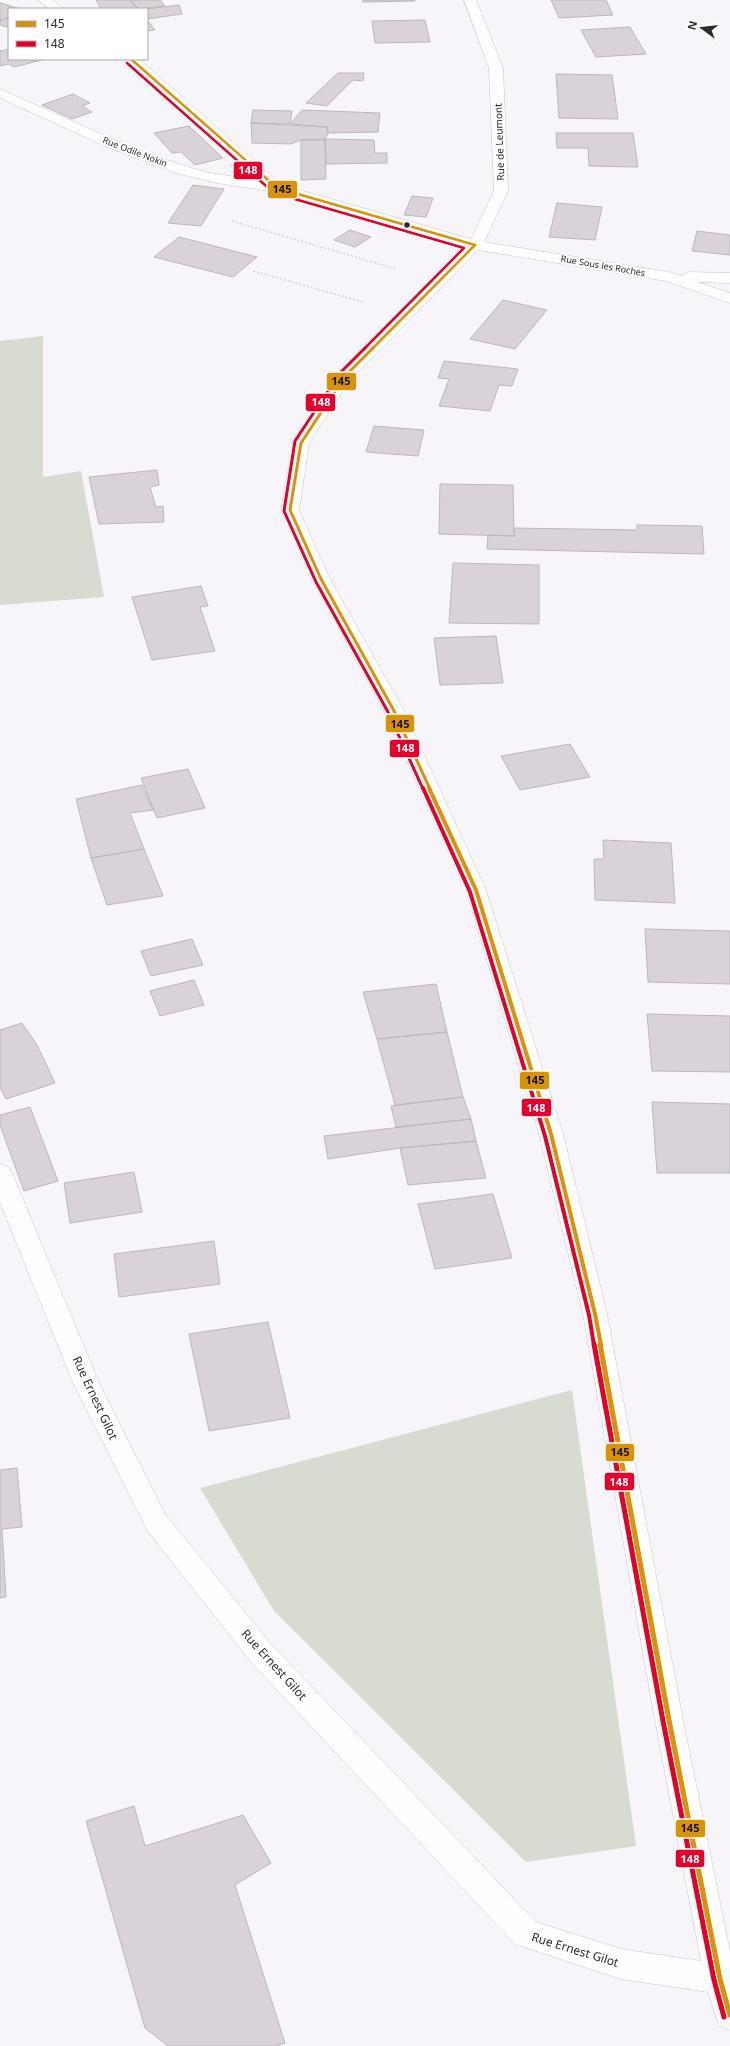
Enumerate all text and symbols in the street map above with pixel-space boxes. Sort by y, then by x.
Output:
legend [8,8,148,60]
north arrow [682,8,722,48]
text: 145 [44,15,65,32]
text: N [683,19,700,32]
text: 148 [44,35,65,52]
street label: Rue de Leumont [491,103,507,181]
street label: Rue Odile Nokin [101,133,169,170]
line badge: 148 [233,161,263,180]
text: 148 [239,162,257,177]
line badge: 145 [267,180,298,199]
text: 145 [273,181,291,196]
unlabelled marker [402,220,412,230]
street label: Rue Sous les Roches [560,252,646,279]
line badge: 145 [326,372,357,391]
text: 145 [332,373,350,388]
line badge: 148 [305,393,336,412]
text: 148 [312,394,330,409]
line badge: 145 [385,714,415,733]
text: 145 [391,716,409,731]
line badge: 148 [389,739,420,758]
text: 148 [396,740,414,755]
line badge: 145 [519,1071,550,1090]
text: 145 [526,1072,544,1087]
line badge: 148 [521,1098,552,1117]
text: 148 [527,1100,545,1115]
street label: Rue Ernest Gilot [69,1353,123,1443]
line badge: 145 [605,1443,635,1462]
text: 145 [611,1444,629,1459]
line badge: 148 [604,1472,635,1491]
text: 148 [610,1474,628,1489]
street label: Rue Ernest Gilot [238,1625,311,1704]
line badge: 145 [675,1819,706,1838]
text: 145 [681,1820,699,1835]
line badge: 148 [675,1849,705,1868]
text: 148 [681,1851,699,1866]
street label: Rue Ernest Gilot [529,1928,621,1971]

